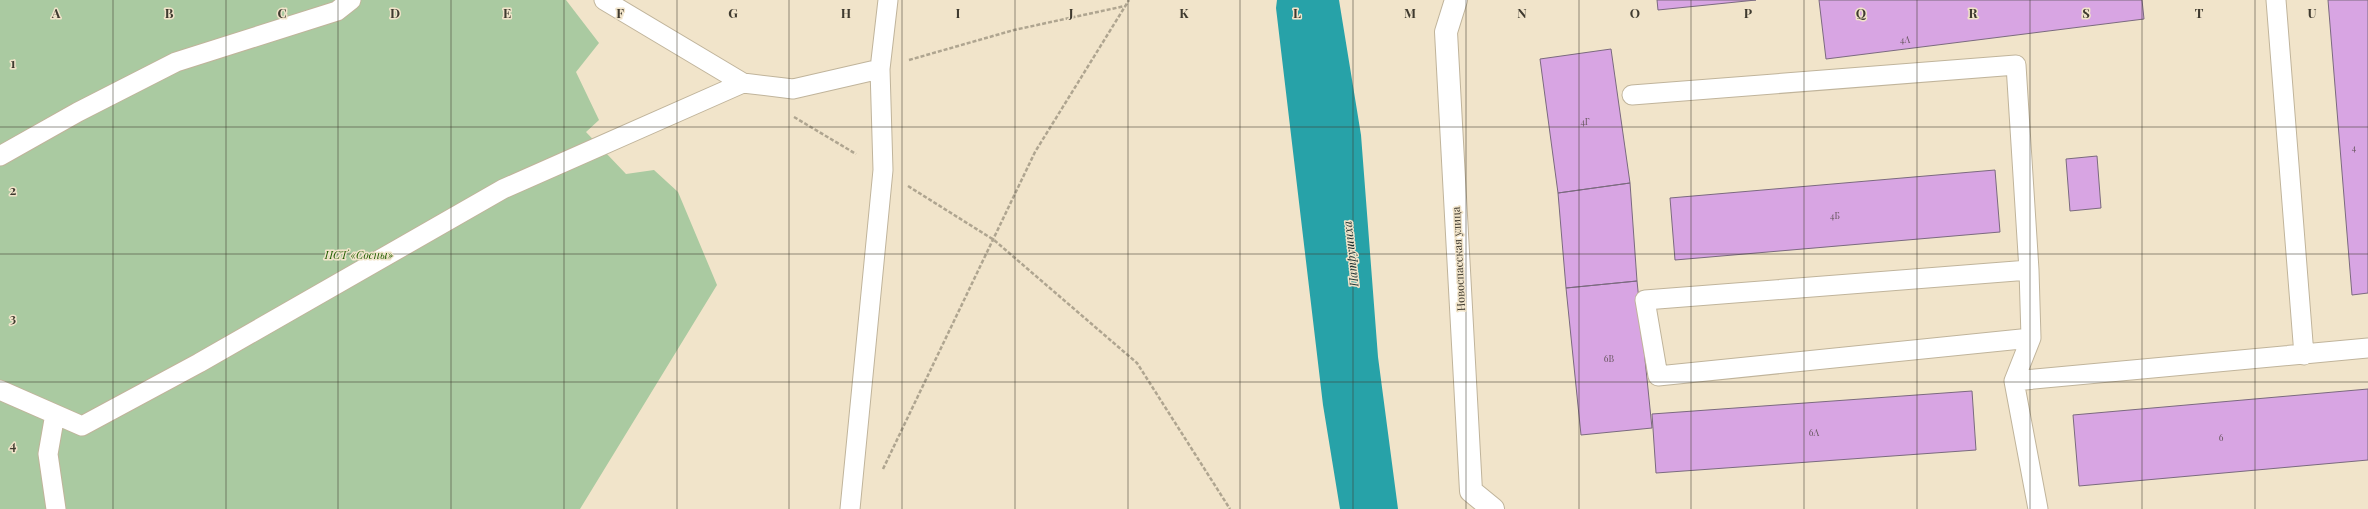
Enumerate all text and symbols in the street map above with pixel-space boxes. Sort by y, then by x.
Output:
text: A [51,4,61,21]
text: B [165,4,174,21]
text: C [277,4,287,21]
text: D [390,4,400,21]
text: E [503,4,511,21]
text: F [616,4,624,21]
text: G [728,4,738,21]
text: H [841,4,851,21]
text: I [956,4,961,21]
text: J [1068,4,1074,21]
text: K [1179,4,1189,21]
text: L [1293,4,1301,21]
text: M [1404,4,1416,21]
text: N [1517,4,1527,21]
text: O [1630,4,1640,21]
text: P [1744,4,1753,21]
text: Q [1856,4,1867,21]
text: R [1969,4,1979,21]
text: S [2082,4,2090,21]
text: T [2195,4,2204,21]
text: U [2308,4,2317,21]
house number: 4А [1900,33,1910,45]
text: 1 [11,54,16,71]
house number: 4Г [1580,115,1590,127]
house number: 4 [2352,141,2357,153]
text: 2 [10,181,17,198]
street label: Новоспасская улица [1448,206,1468,312]
house number: 4Б [1830,209,1840,221]
water label: Патрушиха [1339,220,1362,289]
park label: НСТ «Сосны» [324,247,394,262]
text: 3 [10,309,16,326]
house number: 6В [1604,352,1615,364]
house number: 6А [1809,426,1819,438]
house number: 6 [2219,431,2224,443]
text: 4 [10,436,17,453]

